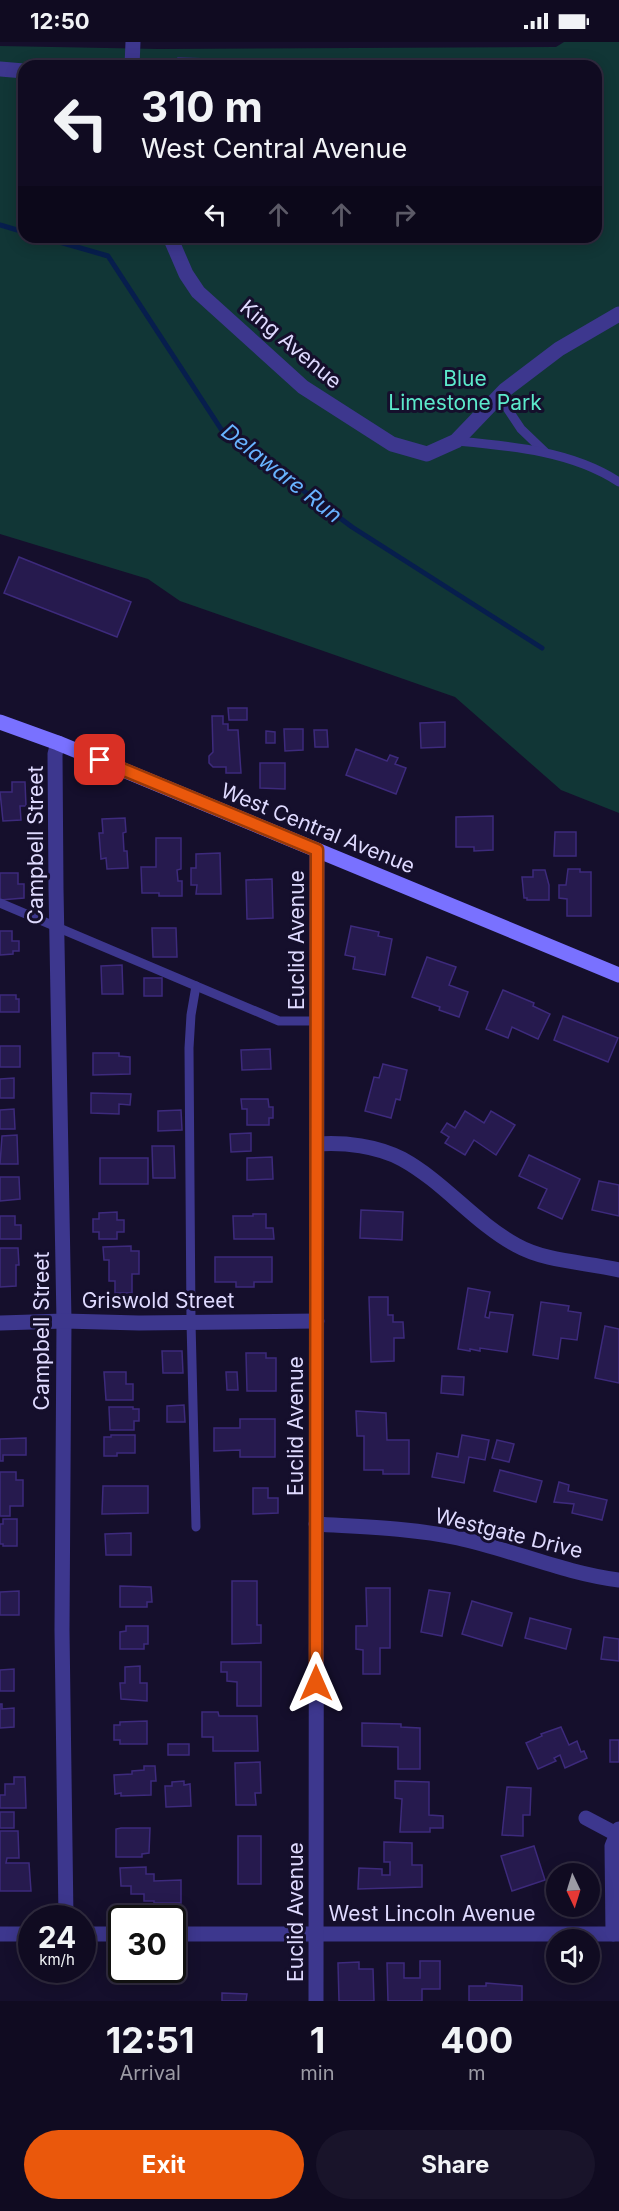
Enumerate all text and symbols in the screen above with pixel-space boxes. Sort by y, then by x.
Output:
text: 12:50 [30,8,90,34]
text: 310 m [141,81,263,132]
icon: left [42,84,120,162]
text: West Central Avenue [141,132,407,165]
icon: left [199,198,232,231]
icon: ahead [262,198,295,231]
icon: ahead [325,198,358,231]
icon: right [388,198,421,231]
street label: King Avenue [235,294,347,394]
park label: Blue Limestone Park [388,366,542,415]
water label: Delaware Run [217,418,347,528]
pin [74,734,125,785]
icon: arrive [83,743,116,776]
street label: Campbell Street [23,765,48,924]
street label: West Central Avenue [217,778,419,878]
street label: Euclid Avenue [284,870,309,1010]
street label: Campbell Street [29,1251,54,1410]
street label: Griswold Street [82,1288,234,1313]
street label: Euclid Avenue [283,1356,308,1496]
street label: Westgate Drive [433,1503,585,1563]
position arrow [284,1651,348,1715]
street label: Euclid Avenue [283,1842,308,1982]
north arrow [546,1863,600,1917]
map controls [546,1863,600,1983]
street label: West Lincoln Avenue [329,1901,535,1926]
speed limit sign: 30 [108,1905,186,1983]
text: 24 [38,1919,76,1955]
button: sound [546,1929,600,1983]
text: km/h [39,1950,75,1969]
text: 12:51 [106,2018,195,2062]
text: 1 [310,2018,325,2062]
text: 400 [440,2018,513,2062]
text: Arrival [119,2061,181,2085]
text: min [300,2061,335,2085]
text: m [468,2061,486,2085]
button: Exit [24,2130,304,2199]
button: Share [316,2130,595,2199]

